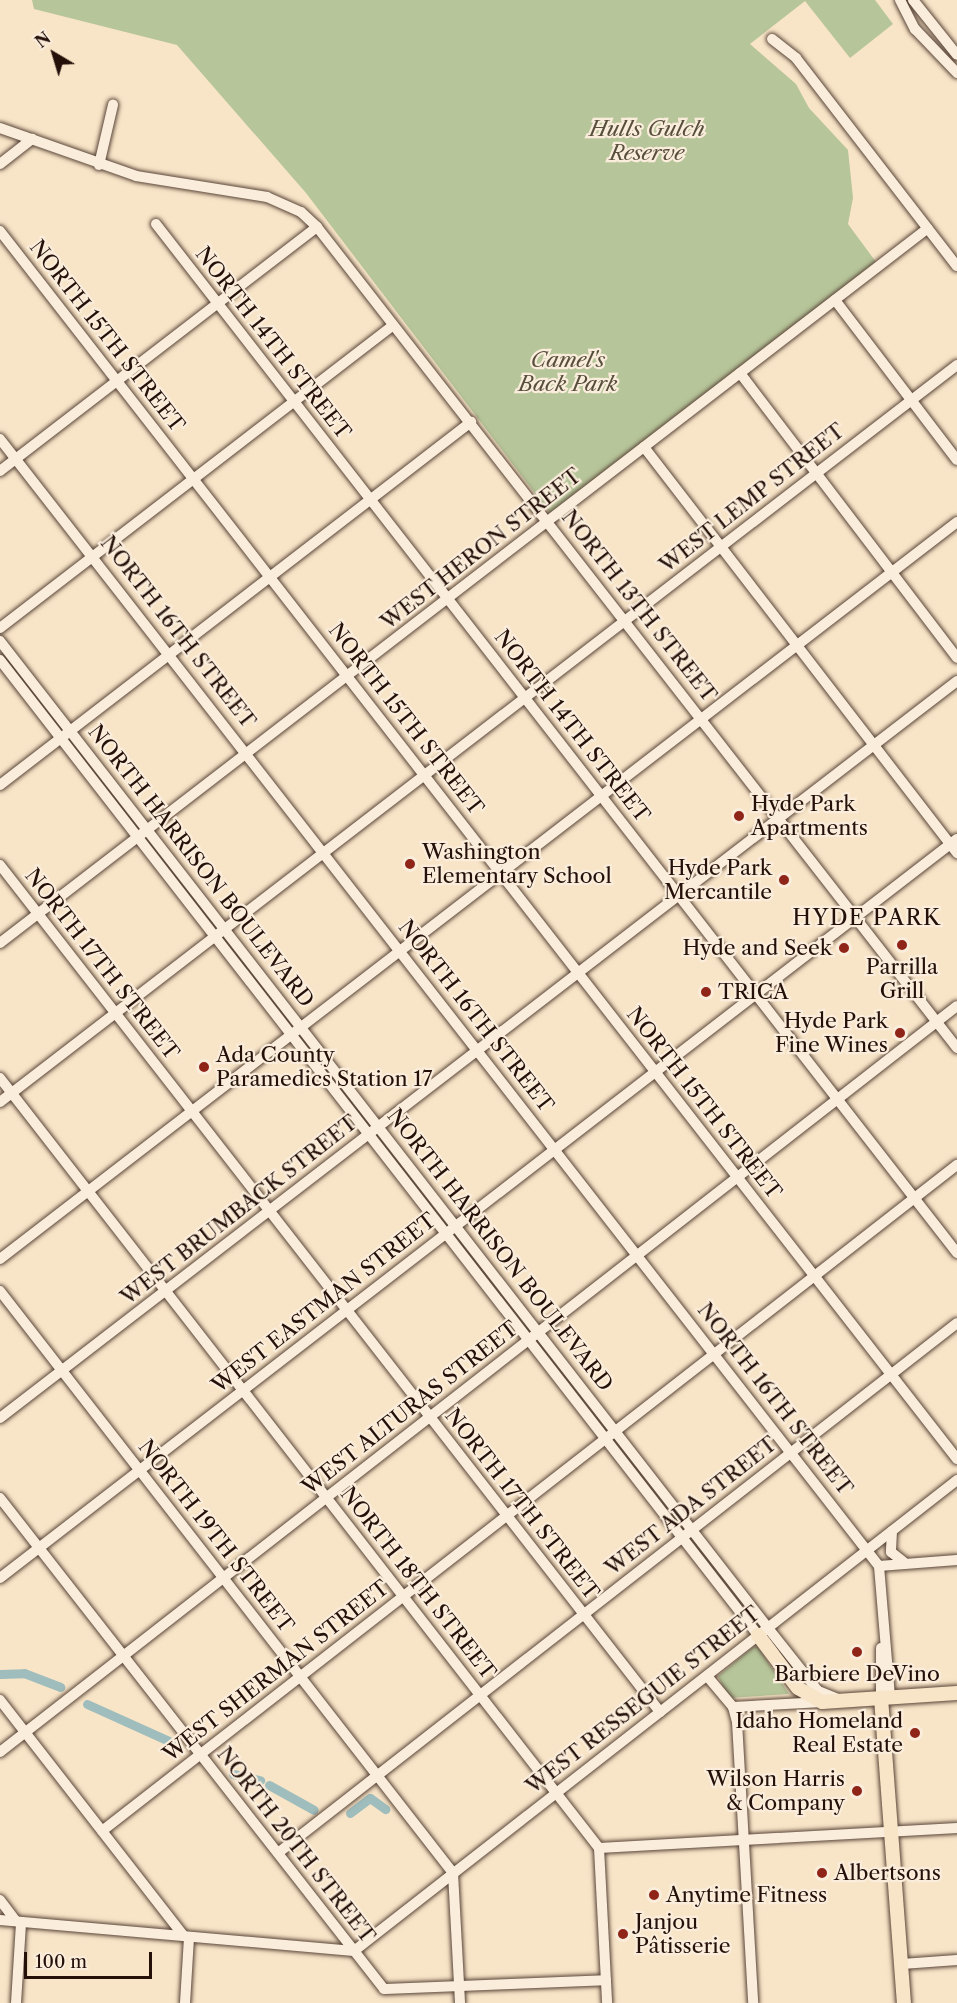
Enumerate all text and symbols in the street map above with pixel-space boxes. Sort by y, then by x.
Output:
north arrow [24,24,84,84]
text: N [31,28,55,52]
park label: Hulls Gulch Reserve [589,116,705,166]
street label: NORTH 15TH STREET [24,235,190,437]
street label: NORTH 14TH STREET [190,242,356,444]
park label: Camel's Back Park [519,347,617,397]
street label: WEST LEMP STREET [654,418,850,578]
street label: WEST HERON STREET [376,463,586,635]
street label: NORTH 13TH STREET [556,505,722,707]
street label: NORTH 16TH STREET [95,531,261,733]
street label: NORTH 15TH STREET [323,618,489,820]
street label: NORTH 14TH STREET [489,625,655,827]
street label: NORTH HARRISON BOULEVARD [83,720,319,1012]
place label: Hyde Park Apartments [751,791,868,841]
marker: Hyde Park Apartments [732,809,746,823]
place label: Washington Elementary School [422,839,612,889]
place label: Hyde Park Mercantile [664,855,772,905]
marker: Washington Elementary School [403,857,417,871]
street label: NORTH 17TH STREET [20,863,184,1065]
marker: Hyde Park Mercantile [777,873,791,887]
district label: HYDE PARK [792,905,942,931]
street label: NORTH 16TH STREET [393,915,559,1117]
place label: Hyde and Seek [682,935,832,961]
marker: Parrilla Grill [895,938,909,952]
marker: Hyde and Seek [837,941,851,955]
place label: Parrilla Grill [866,954,938,1004]
place label: TRICA [718,979,789,1005]
marker: TRICA [699,985,713,999]
street label: NORTH 15TH STREET [621,1002,787,1204]
place label: Hyde Park Fine Wines [774,1008,888,1058]
marker: Hyde Park Fine Wines [893,1026,907,1040]
place label: Ada County Paramedics Station 17 [216,1042,432,1092]
marker: Ada County Paramedics Station 17 [197,1060,211,1074]
street label: NORTH HARRISON BOULEVARD [382,1104,618,1396]
street label: WEST BRUMBACK STREET [115,1110,363,1310]
street label: WEST EASTMAN STREET [207,1208,441,1398]
street label: NORTH 16TH STREET [692,1298,858,1500]
street label: WEST ALTURAS STREET [297,1316,523,1500]
street label: NORTH 17TH STREET [440,1403,604,1605]
street label: WEST ADA STREET [599,1431,783,1581]
street label: NORTH 19TH STREET [133,1435,299,1637]
street label: NORTH 18TH STREET [335,1482,501,1684]
street label: WEST SHERMAN STREET [158,1575,394,1767]
street label: WEST RESSEGUIE STREET [521,1601,765,1799]
marker: Barbiere DeVino [850,1645,864,1659]
place label: Barbiere DeVino [774,1661,940,1687]
place label: Idaho Homeland Real Estate [735,1708,903,1758]
marker: Idaho Homeland Real Estate [908,1726,922,1740]
street label: NORTH 20TH STREET [212,1742,380,1948]
place label: Wilson Harris & Company [707,1766,845,1816]
marker: Wilson Harris & Company [850,1784,864,1798]
place label: Albertsons [834,1860,941,1886]
marker: Albertsons [815,1866,829,1880]
place label: Anytime Fitness [666,1882,827,1908]
marker: Anytime Fitness [647,1888,661,1902]
place label: Janjou Pâtisserie [635,1909,731,1959]
marker: Janjou Pâtisserie [616,1927,630,1941]
scale bar [27,1940,154,1978]
text: 100 m [35,1951,87,1973]

